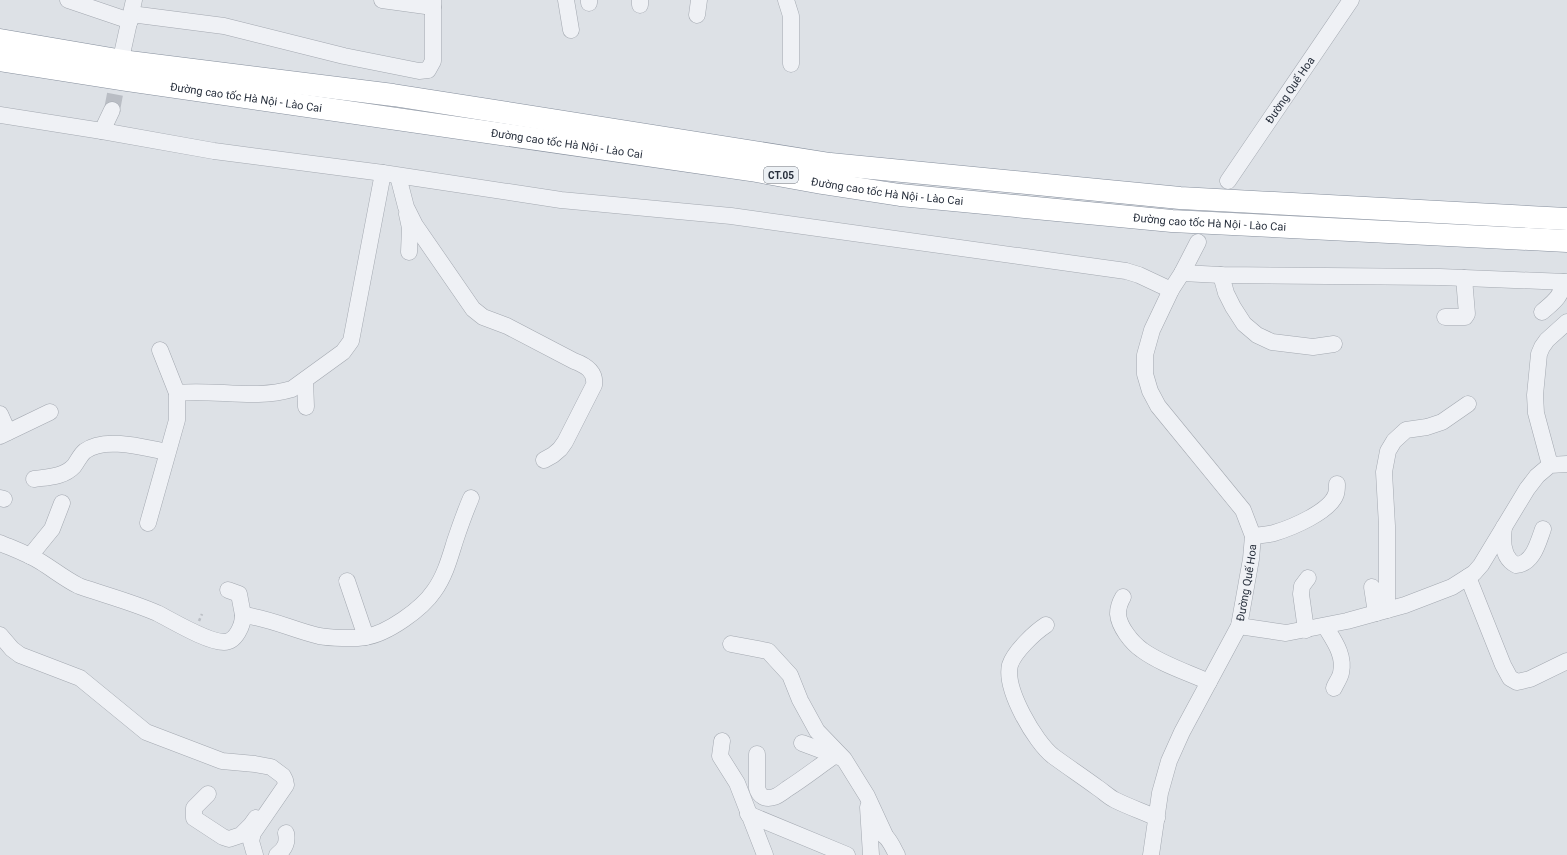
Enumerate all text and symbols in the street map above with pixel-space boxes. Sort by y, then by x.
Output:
street label: Đường Quế Hoa [1263,54,1318,126]
street label: Đường cao tốc Hà Nội - Lào Cai [169,80,323,115]
street label: Đường cao tốc Hà Nội - Lào Cai [490,127,644,161]
road number: CT.05 [764,167,798,183]
street label: Đường cao tốc Hà Nội - Lào Cai [810,175,964,208]
street label: Đường cao tốc Hà Nội - Lào Cai [1133,211,1286,234]
street label: Đường Quế Hoa [1234,544,1259,622]

